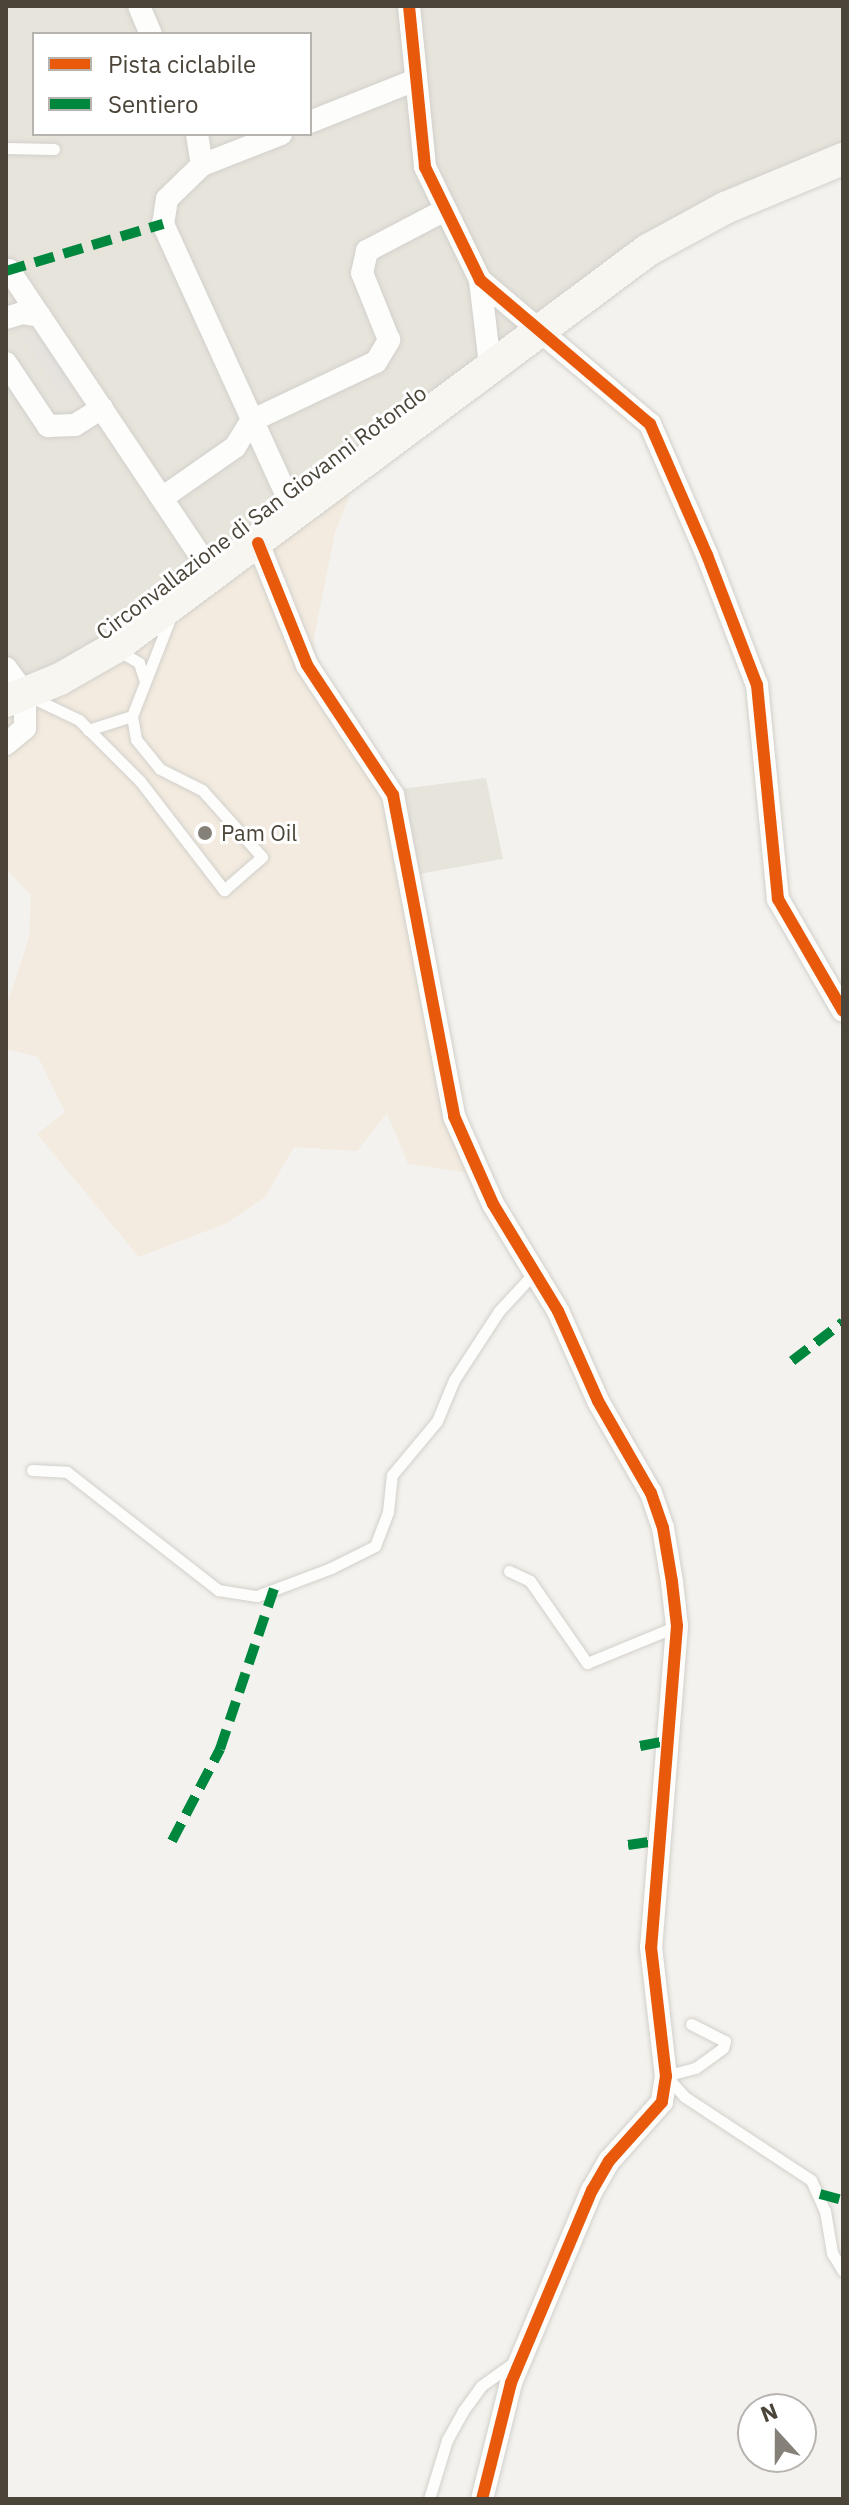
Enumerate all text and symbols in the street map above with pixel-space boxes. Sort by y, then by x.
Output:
legend [32,32,312,136]
text: Pista ciclabile [108,48,256,80]
text: Sentiero [108,88,198,120]
street label: Circonvallazione di San Giovanni Rotondo [91,379,431,645]
place label: Pam Oil [221,820,297,846]
marker: Pam Oil [196,824,214,842]
north arrow [737,2393,817,2473]
text: N [756,2396,782,2428]

